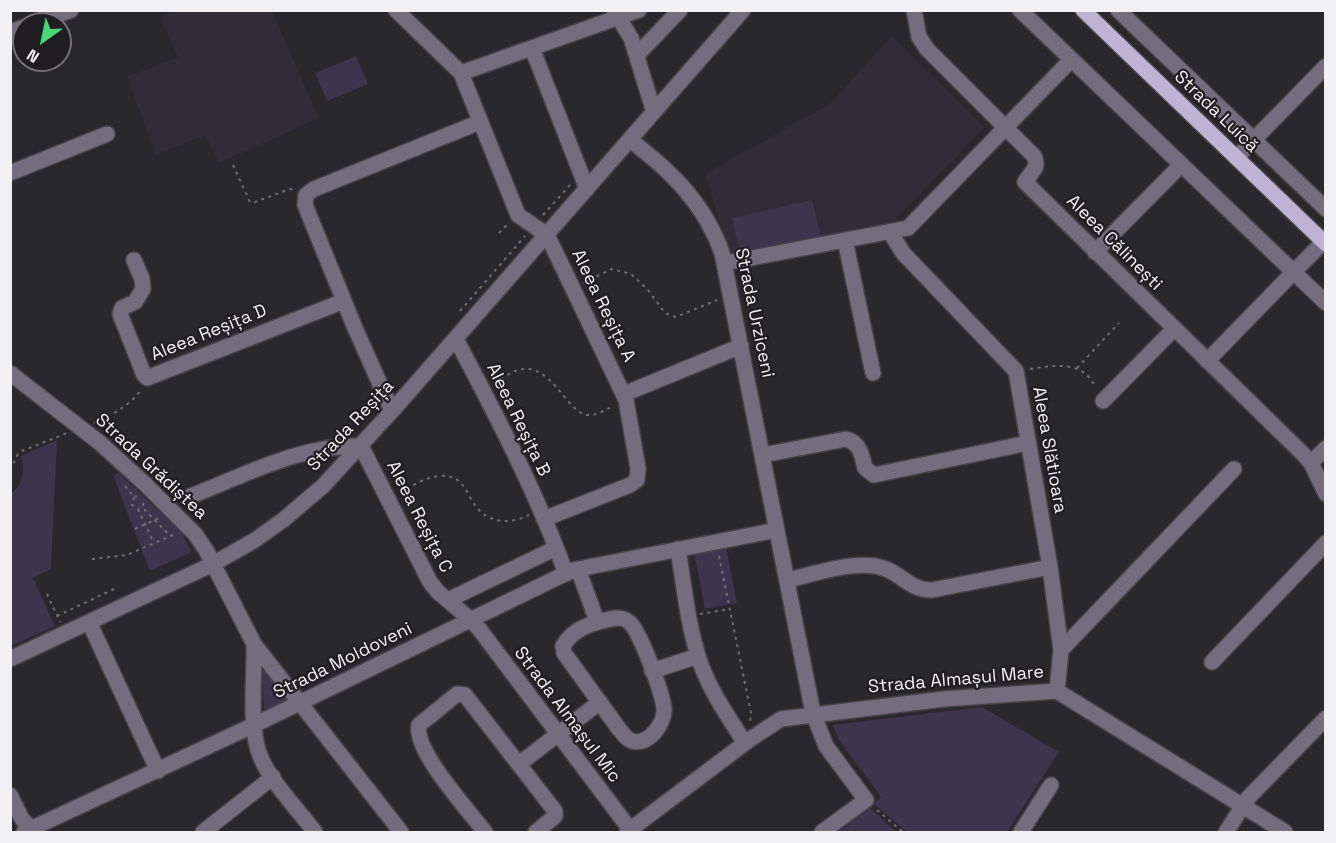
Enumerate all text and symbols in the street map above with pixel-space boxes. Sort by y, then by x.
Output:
north arrow [12,12,72,72]
text: N [23,44,43,68]
street label: Strada Luică [1169,66,1263,158]
street label: Aleea Călinești [1062,191,1166,295]
street label: Aleea Reșița A [566,246,640,366]
street label: Strada Urziceni [730,246,778,380]
street label: Aleea Reșița D [148,300,270,366]
street label: Aleea Reșița B [481,360,555,480]
street label: Strada Reșița [303,376,399,476]
street label: Aleea Slătioara [1027,385,1071,515]
street label: Strada Grădiștea [91,410,211,524]
street label: Aleea Reșița C [382,457,456,577]
street label: Strada Moldoveni [270,618,416,704]
street label: Strada Almașul Mic [509,643,625,787]
street label: Strada Almașul Mare [867,662,1045,698]

